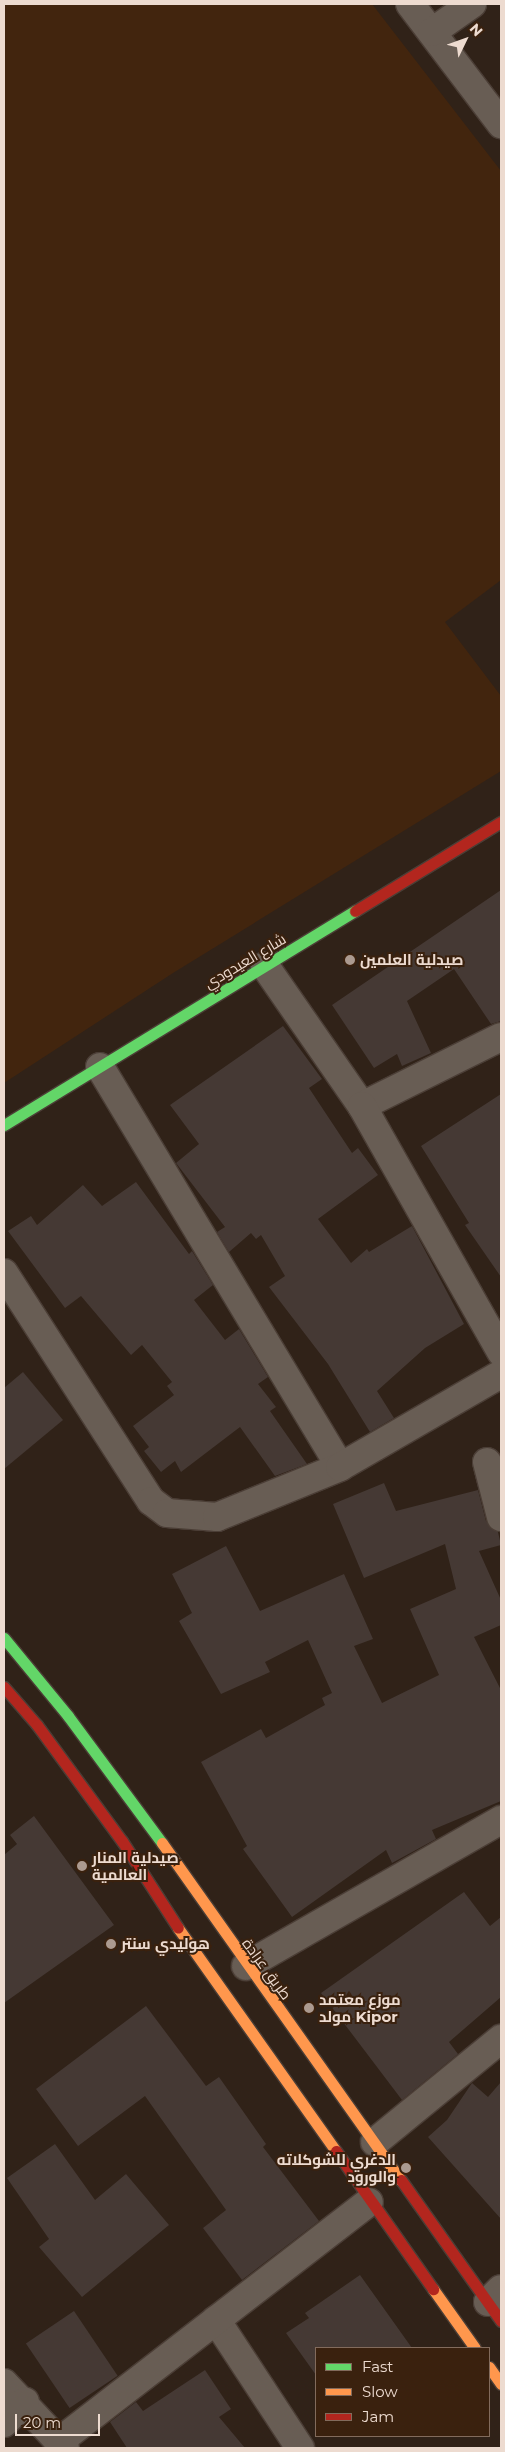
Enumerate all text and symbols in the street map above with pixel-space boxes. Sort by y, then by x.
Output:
north arrow [440,15,490,65]
text: N [466,20,487,40]
street label: شارع العيدودي [201,930,289,992]
place label: صيدلية العلمين [360,951,463,969]
marker: صيدلية العلمين [344,954,356,966]
place label: صيدلية المنار العالمية [92,1848,179,1883]
marker: صيدلية المنار العالمية [76,1860,88,1872]
place label: هوليدي سنتر [121,1935,210,1953]
street label: طريق عرادة [239,1935,295,2003]
marker: هوليدي سنتر [105,1938,117,1950]
place label: موزع معتمد مولد Kipor [319,1990,401,2025]
marker: موزع معتمد مولد Kipor [303,2002,315,2014]
place label: الدغري للشوكلاته والورود [277,2150,396,2185]
marker: الدغري للشوكلاته والورود [400,2162,412,2174]
legend [315,2347,490,2437]
text: Fast [362,2357,393,2376]
text: Slow [362,2382,398,2401]
scale bar [18,2404,102,2436]
text: Jam [362,2407,394,2426]
text: 20 m [23,2413,61,2432]

